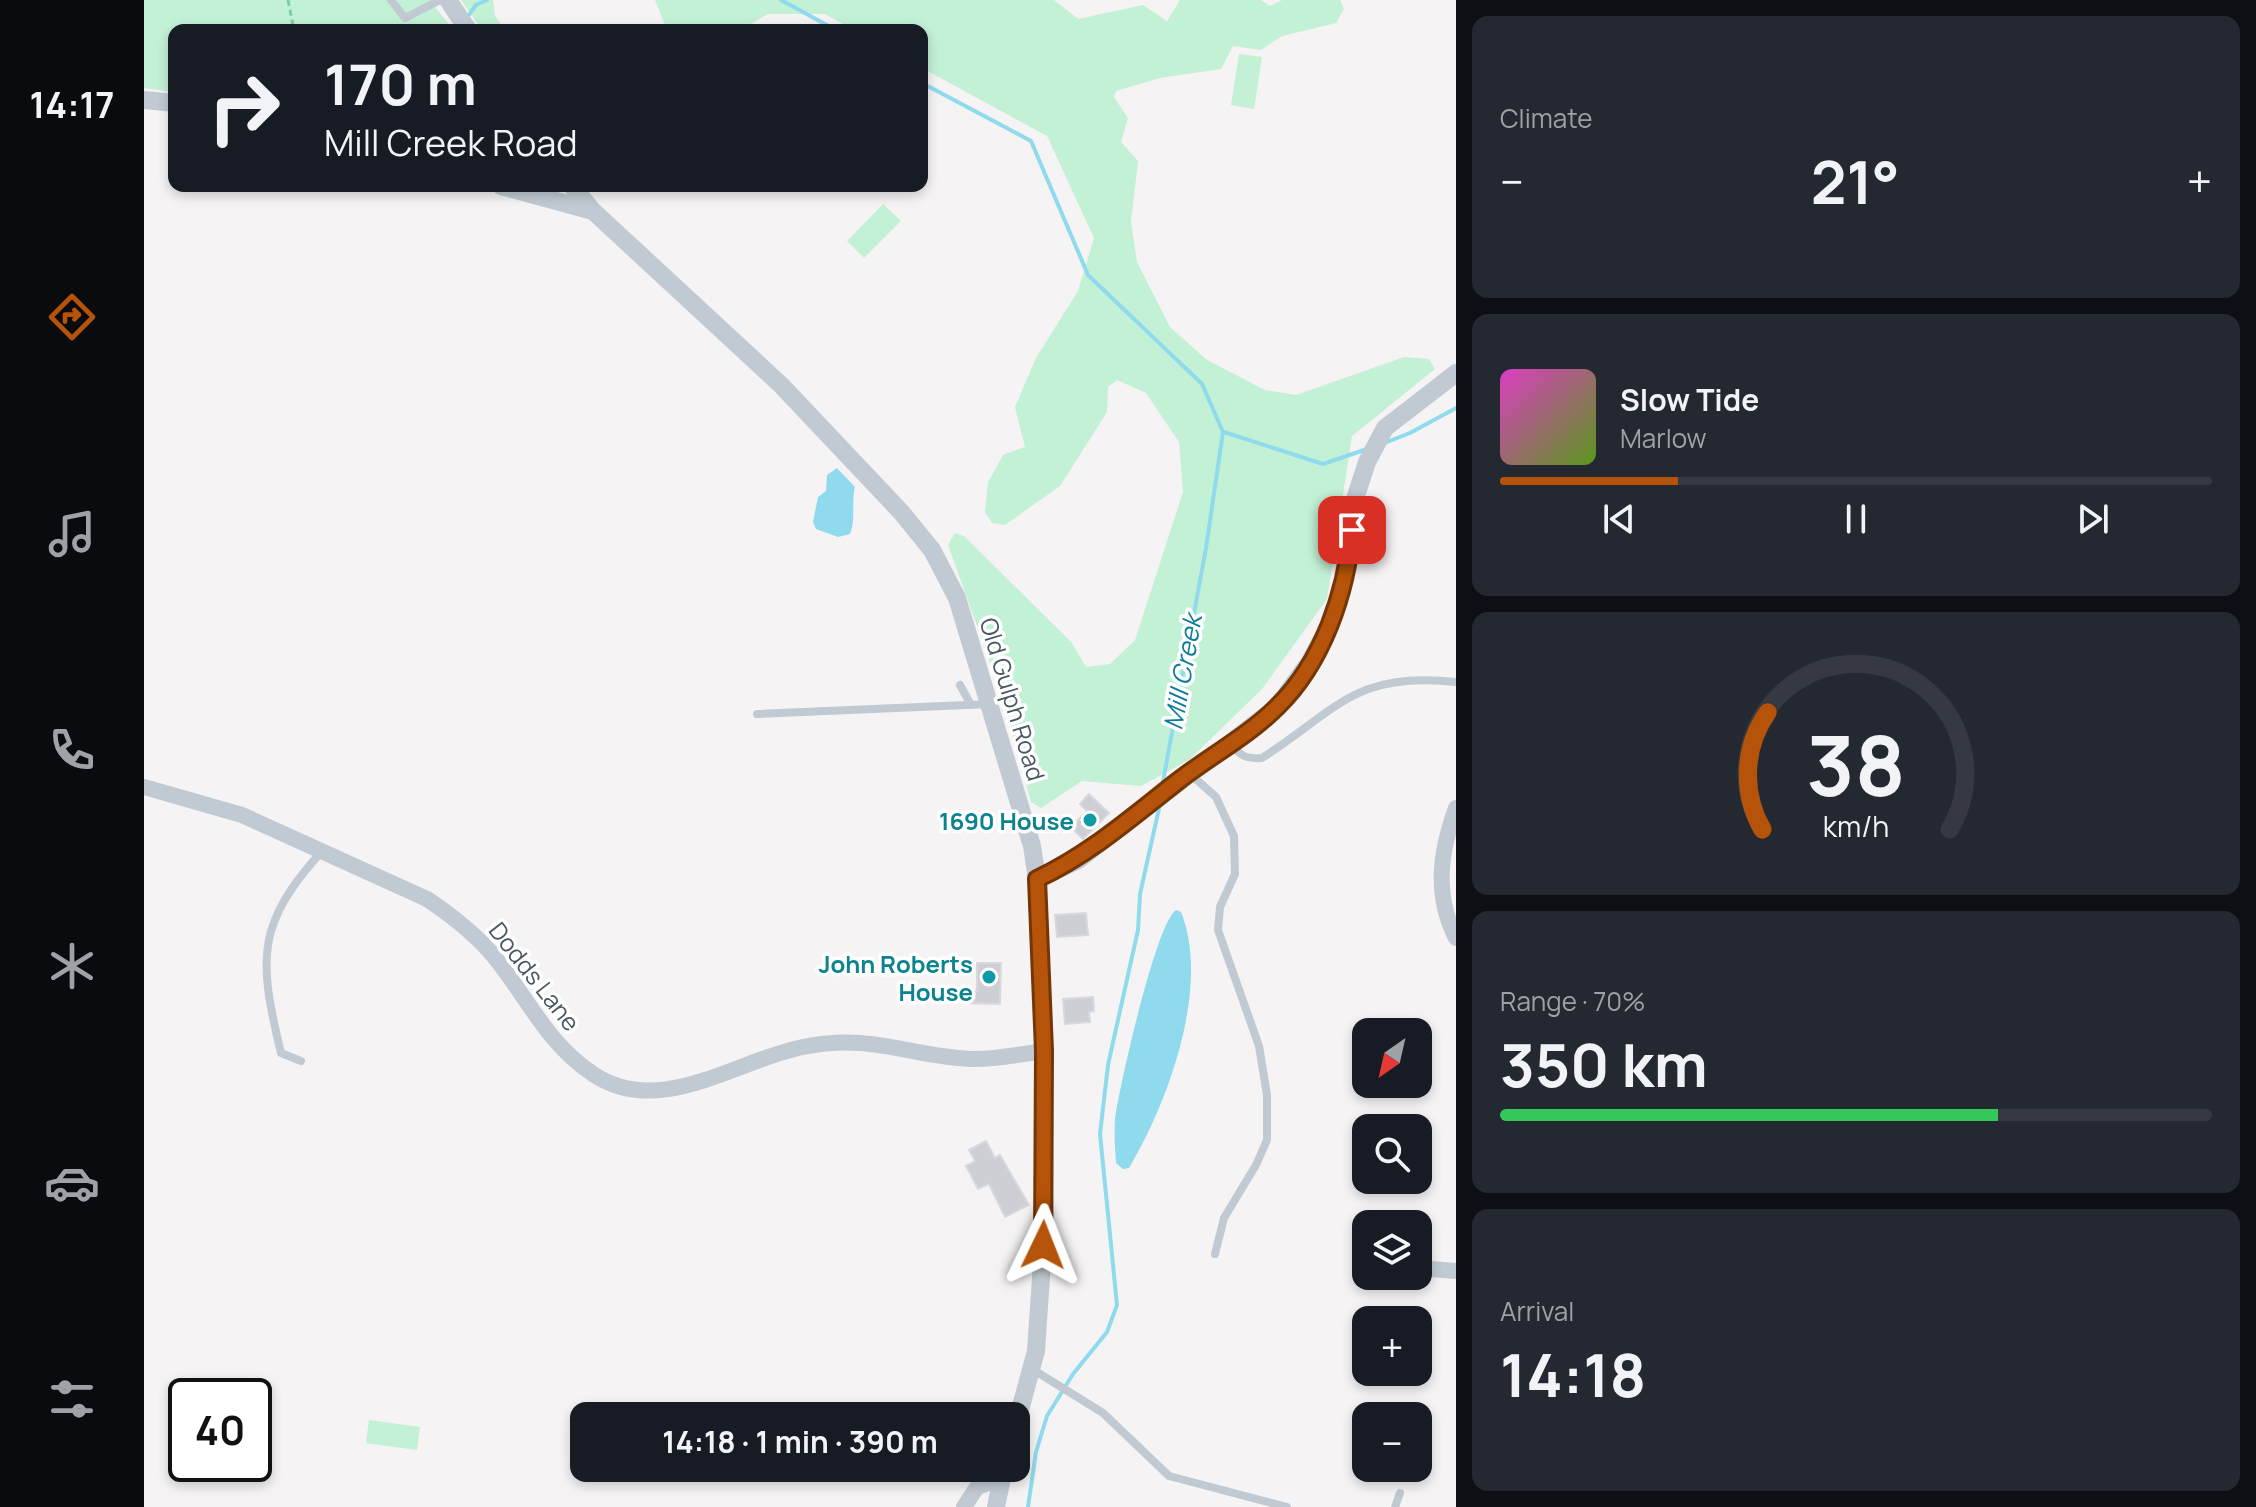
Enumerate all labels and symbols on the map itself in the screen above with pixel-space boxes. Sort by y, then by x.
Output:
pin [1318,496,1386,564]
water label: Mill Creek [1154,608,1211,732]
street label: Old Gulph Road [973,613,1053,785]
place label: 1690 House [939,804,1074,837]
marker: 1690 House [1081,811,1099,829]
street label: Dodds Lane [482,915,588,1037]
place label: John Roberts House [818,947,973,1008]
marker: John Roberts House [980,968,998,986]
north arrow [1352,1018,1432,1098]
position arrow [1001,1203,1085,1287]
speed limit sign: 40 [168,1378,272,1482]

